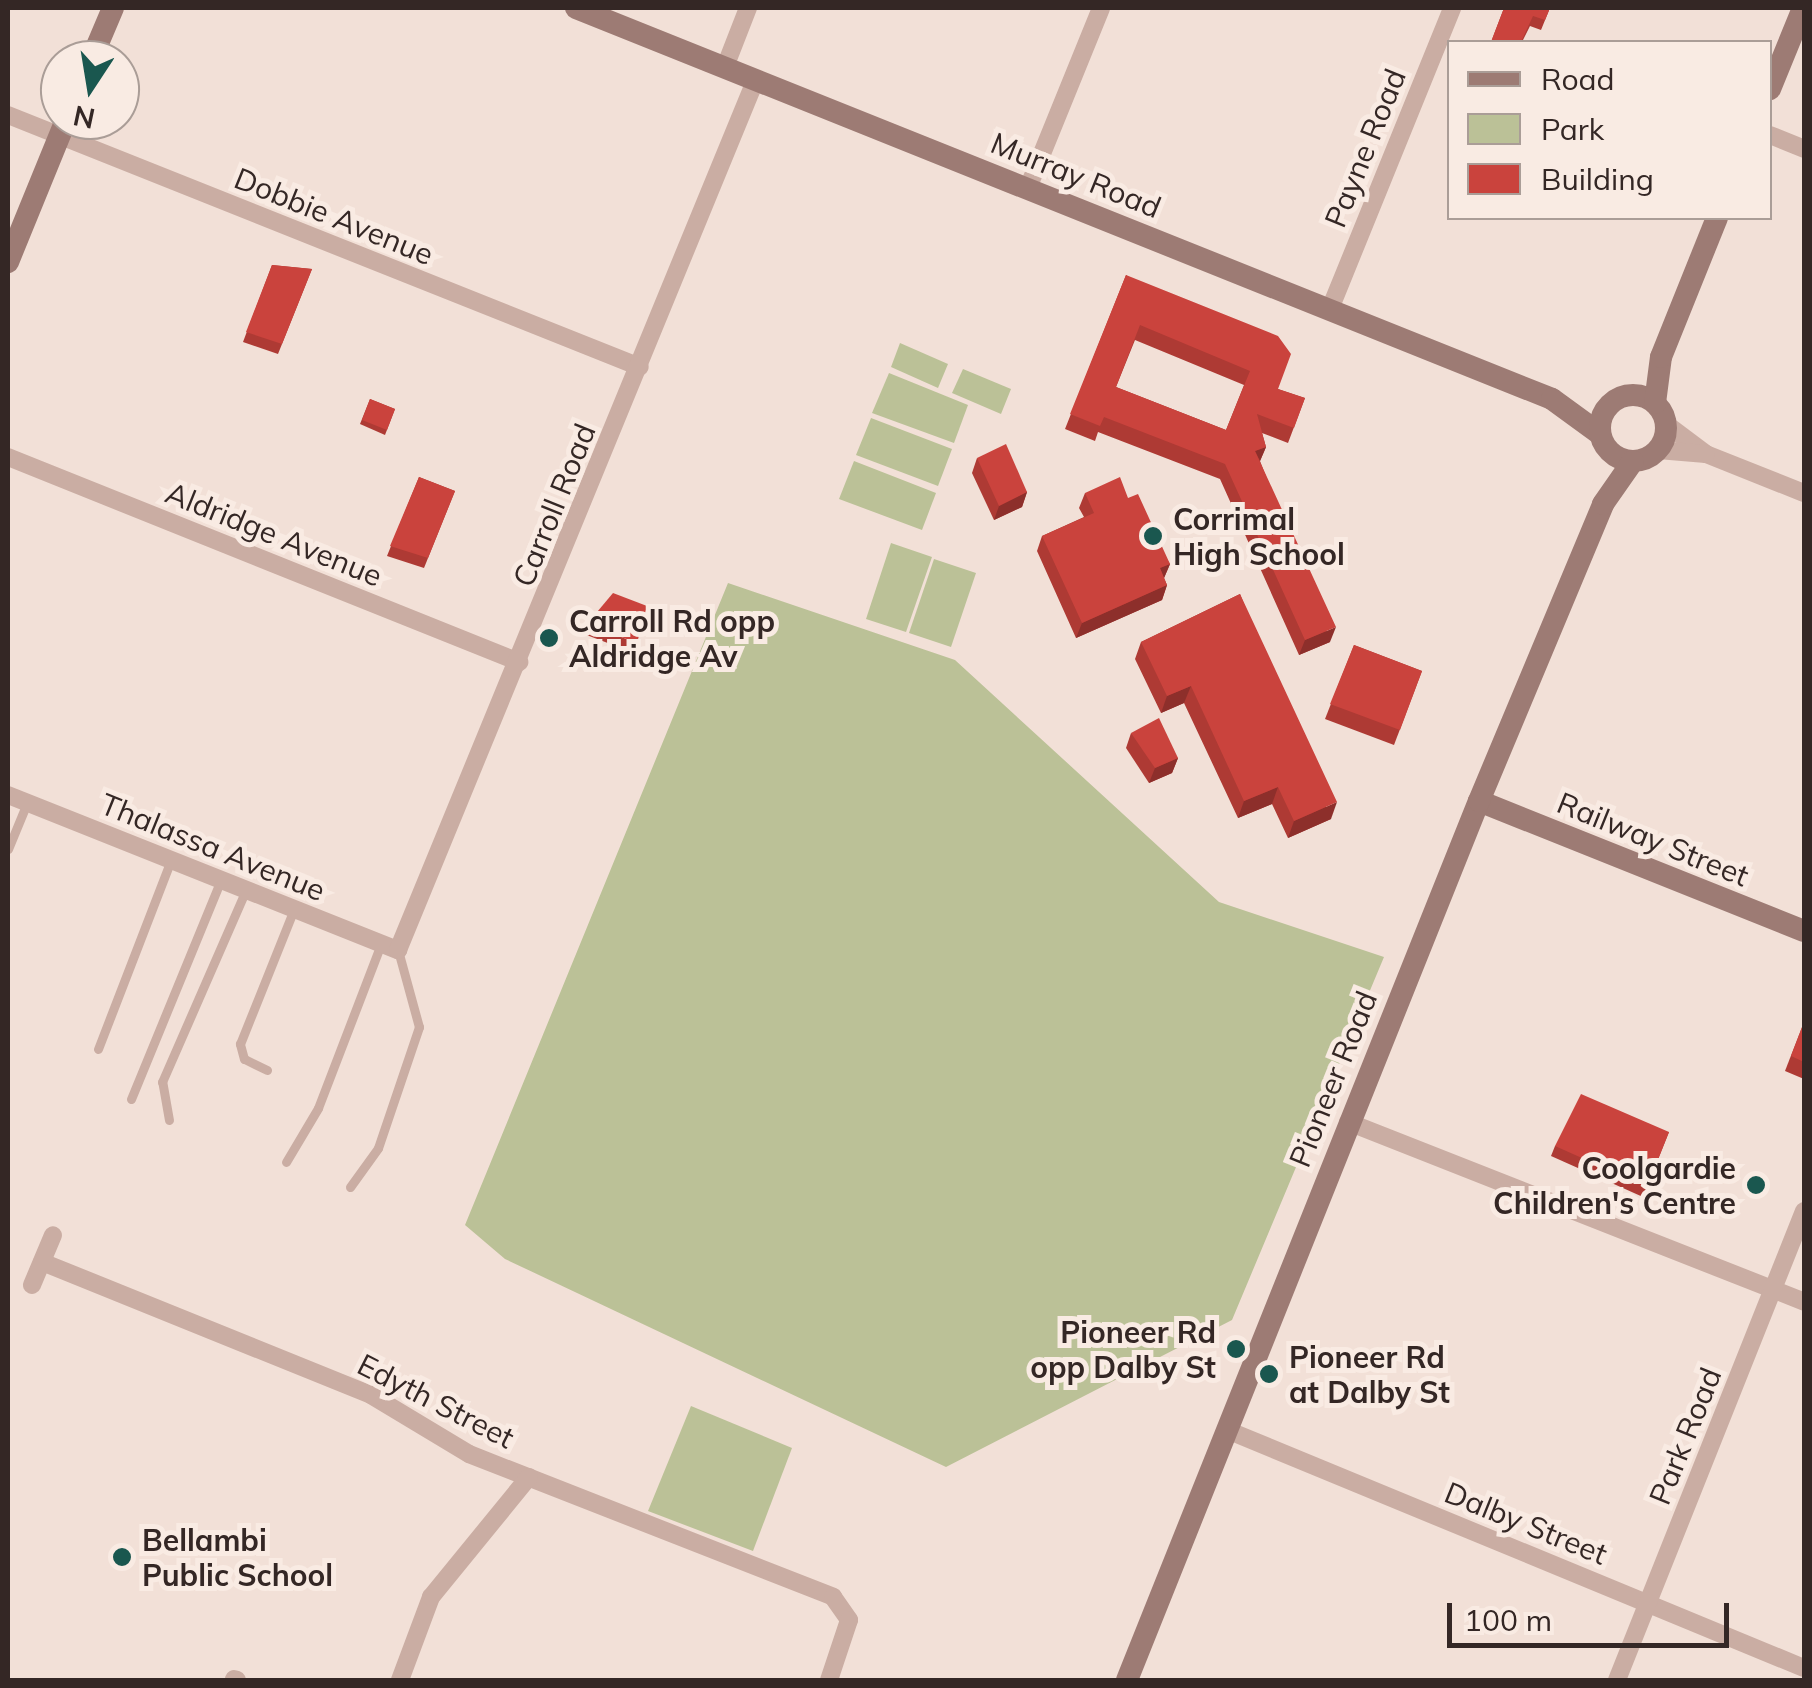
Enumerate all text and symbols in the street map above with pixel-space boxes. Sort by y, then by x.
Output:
north arrow [40,40,140,140]
legend [1447,40,1772,220]
text: Road [1541,60,1615,98]
street label: Payne Road [1317,63,1413,233]
text: N [70,99,98,137]
text: Park [1541,110,1604,148]
street label: Murray Road [986,125,1166,225]
street label: Dobbie Avenue [229,160,439,272]
text: Building [1541,160,1654,198]
street label: Carroll Road [505,418,603,592]
street label: Aldridge Avenue [161,474,387,594]
place label: Corrimal High School [1173,501,1345,572]
marker: Corrimal High School [1142,525,1164,547]
place label: Carroll Rd opp Aldridge Av [569,603,775,674]
marker: Carroll Rd opp Aldridge Av [538,627,560,649]
street label: Railway Street [1552,784,1754,894]
street label: Thalassa Avenue [95,786,331,908]
street label: Pioneer Road [1281,986,1385,1172]
place label: Coolgardie Children's Centre [1493,1150,1736,1220]
marker: Coolgardie Children's Centre [1745,1174,1767,1196]
place label: Pioneer Rd opp Dalby St [1030,1314,1216,1384]
marker: Pioneer Rd opp Dalby St [1225,1338,1247,1360]
place label: Pioneer Rd at Dalby St [1289,1339,1450,1410]
street label: Edyth Street [352,1346,520,1456]
street label: Park Road [1641,1362,1729,1510]
marker: Pioneer Rd at Dalby St [1258,1363,1280,1385]
street label: Dalby Street [1439,1474,1613,1572]
place label: Bellambi Public School [142,1522,333,1592]
marker: Bellambi Public School [111,1546,133,1568]
scale bar [1452,1583,1734,1645]
text: 100 m [1464,1601,1552,1639]

